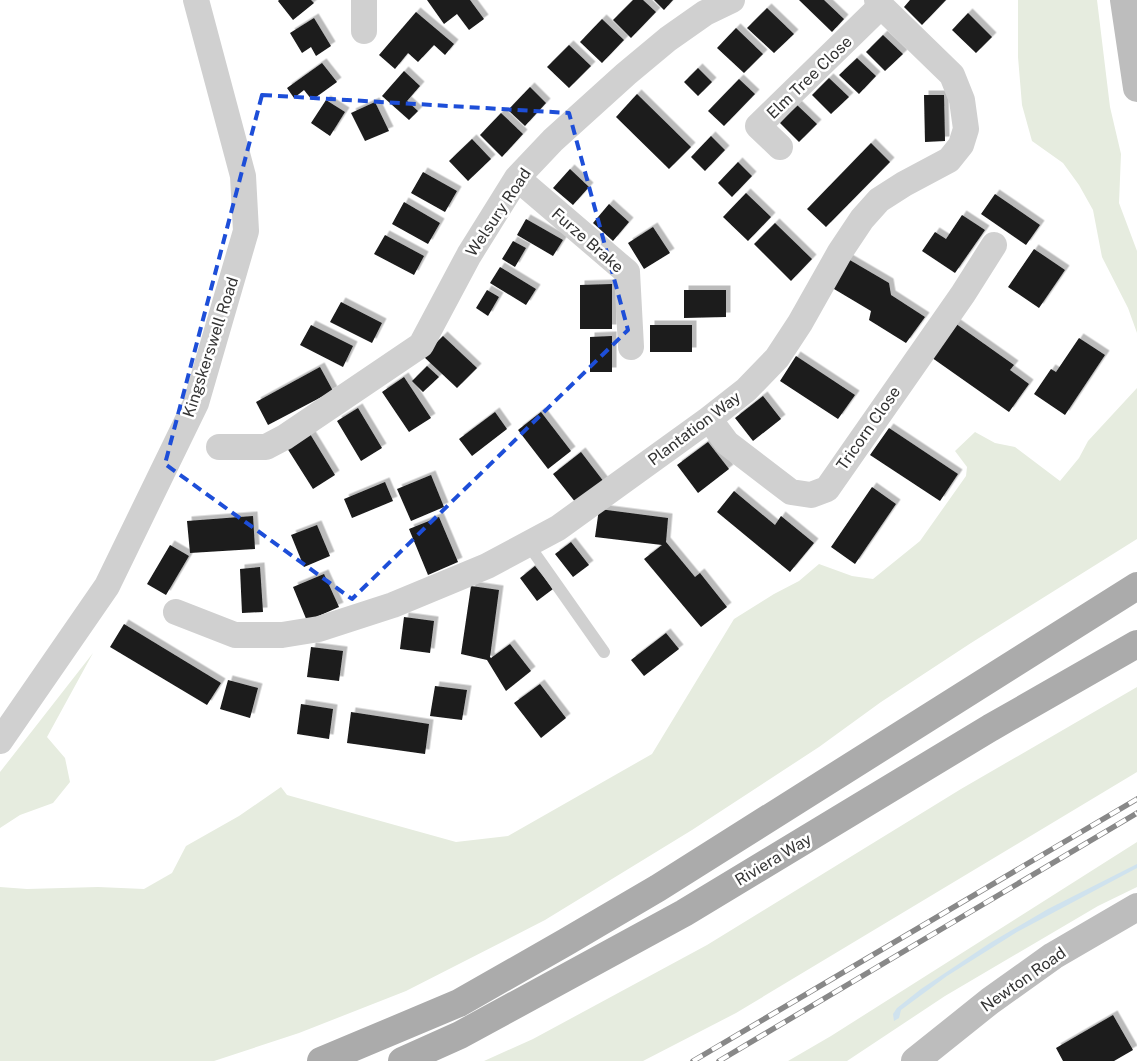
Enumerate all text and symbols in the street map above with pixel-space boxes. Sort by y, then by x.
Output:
street label: Elm Tree Close [763,32,856,123]
street label: Welsury Road [462,164,535,260]
street label: Furze Brake [548,204,627,277]
street label: Kingskerswell Road [179,275,242,420]
street label: Tricorn Close [833,383,904,474]
street label: Plantation Way [644,387,745,469]
street label: Riviera Way [732,829,815,890]
street label: Newton Road [977,943,1069,1016]

